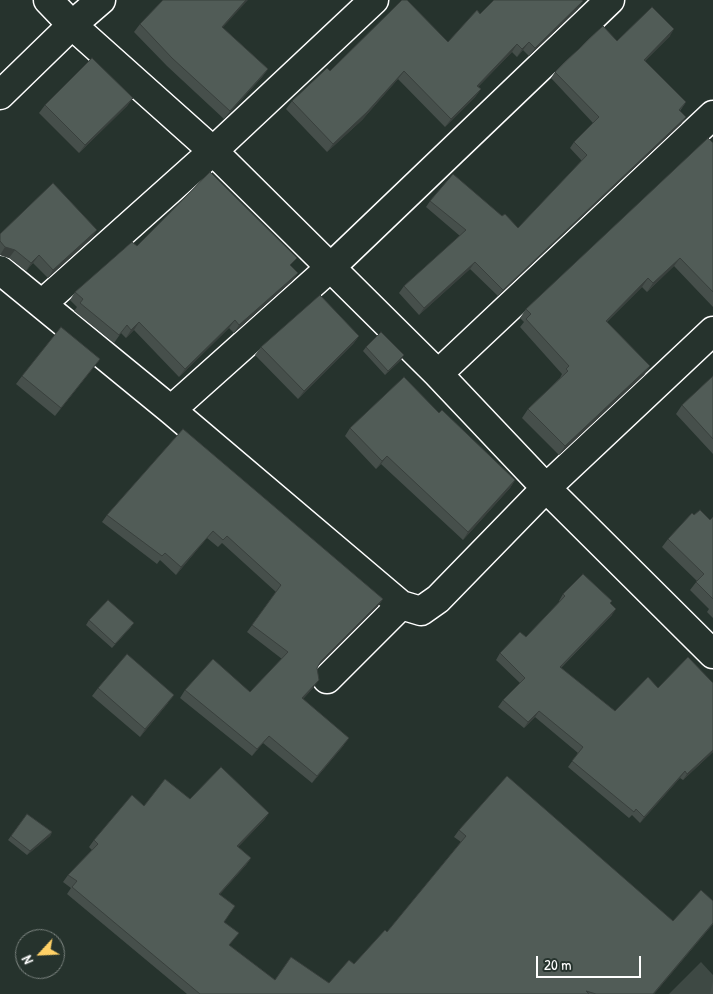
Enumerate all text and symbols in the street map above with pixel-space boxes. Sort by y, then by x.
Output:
north arrow [15,929,65,979]
scale bar [538,946,643,978]
text: N [17,953,37,968]
text: 20 m [544,954,571,975]

